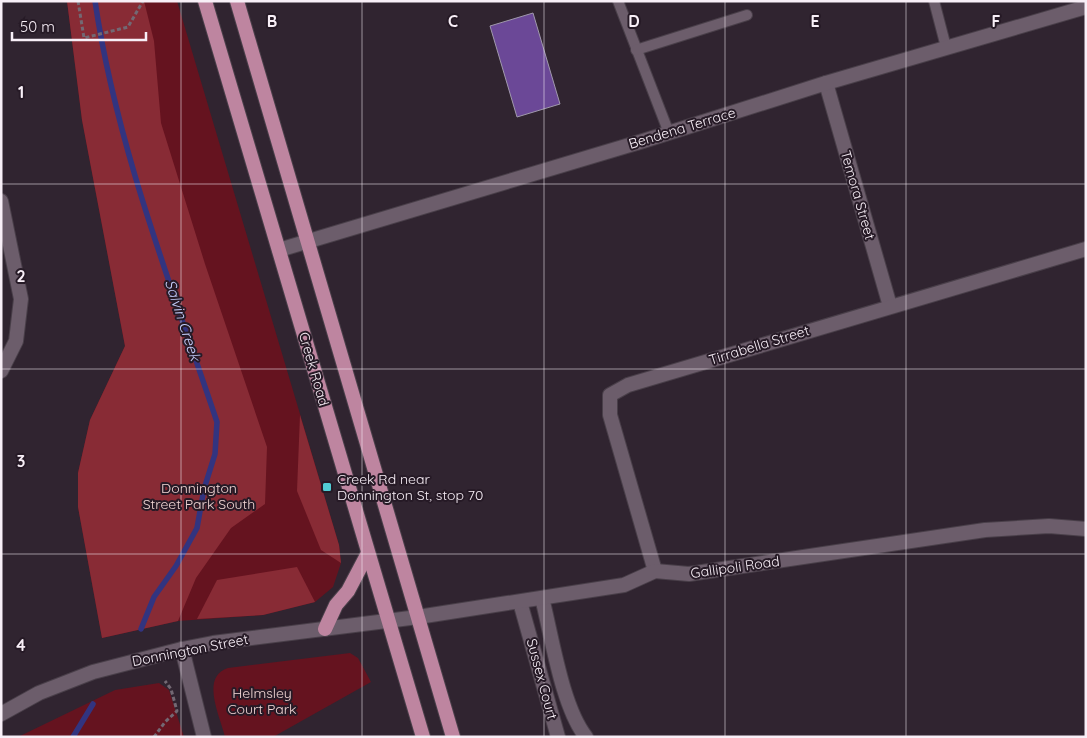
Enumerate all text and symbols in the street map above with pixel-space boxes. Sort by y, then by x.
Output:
scale bar [12,10,146,42]
text: B [267,11,277,31]
text: C [448,11,458,31]
text: D [628,11,640,31]
text: E [810,11,820,31]
text: F [992,11,1001,31]
text: 50 m [20,17,55,36]
text: 1 [18,82,24,102]
street label: Bendena Terrace [626,103,738,153]
street label: Temora Street [837,148,879,242]
text: 2 [16,266,26,286]
water label: Salvin Creek [161,277,206,365]
street label: Tirrabella Street [707,321,812,369]
street label: Creek Road [295,330,333,408]
text: 3 [17,451,25,471]
place label: Creek Rd near Donnington St, stop 70 [337,470,483,504]
park label: Donnington Street Park South [143,479,255,513]
marker: Creek Rd near Donnington St, stop 70 [321,481,333,493]
street label: Gallipoli Road [689,552,781,582]
street label: Donnington Street [130,630,250,670]
text: 4 [16,635,26,655]
street label: Sussex Court [523,637,562,722]
park label: Helmsley Court Park [227,684,297,718]

